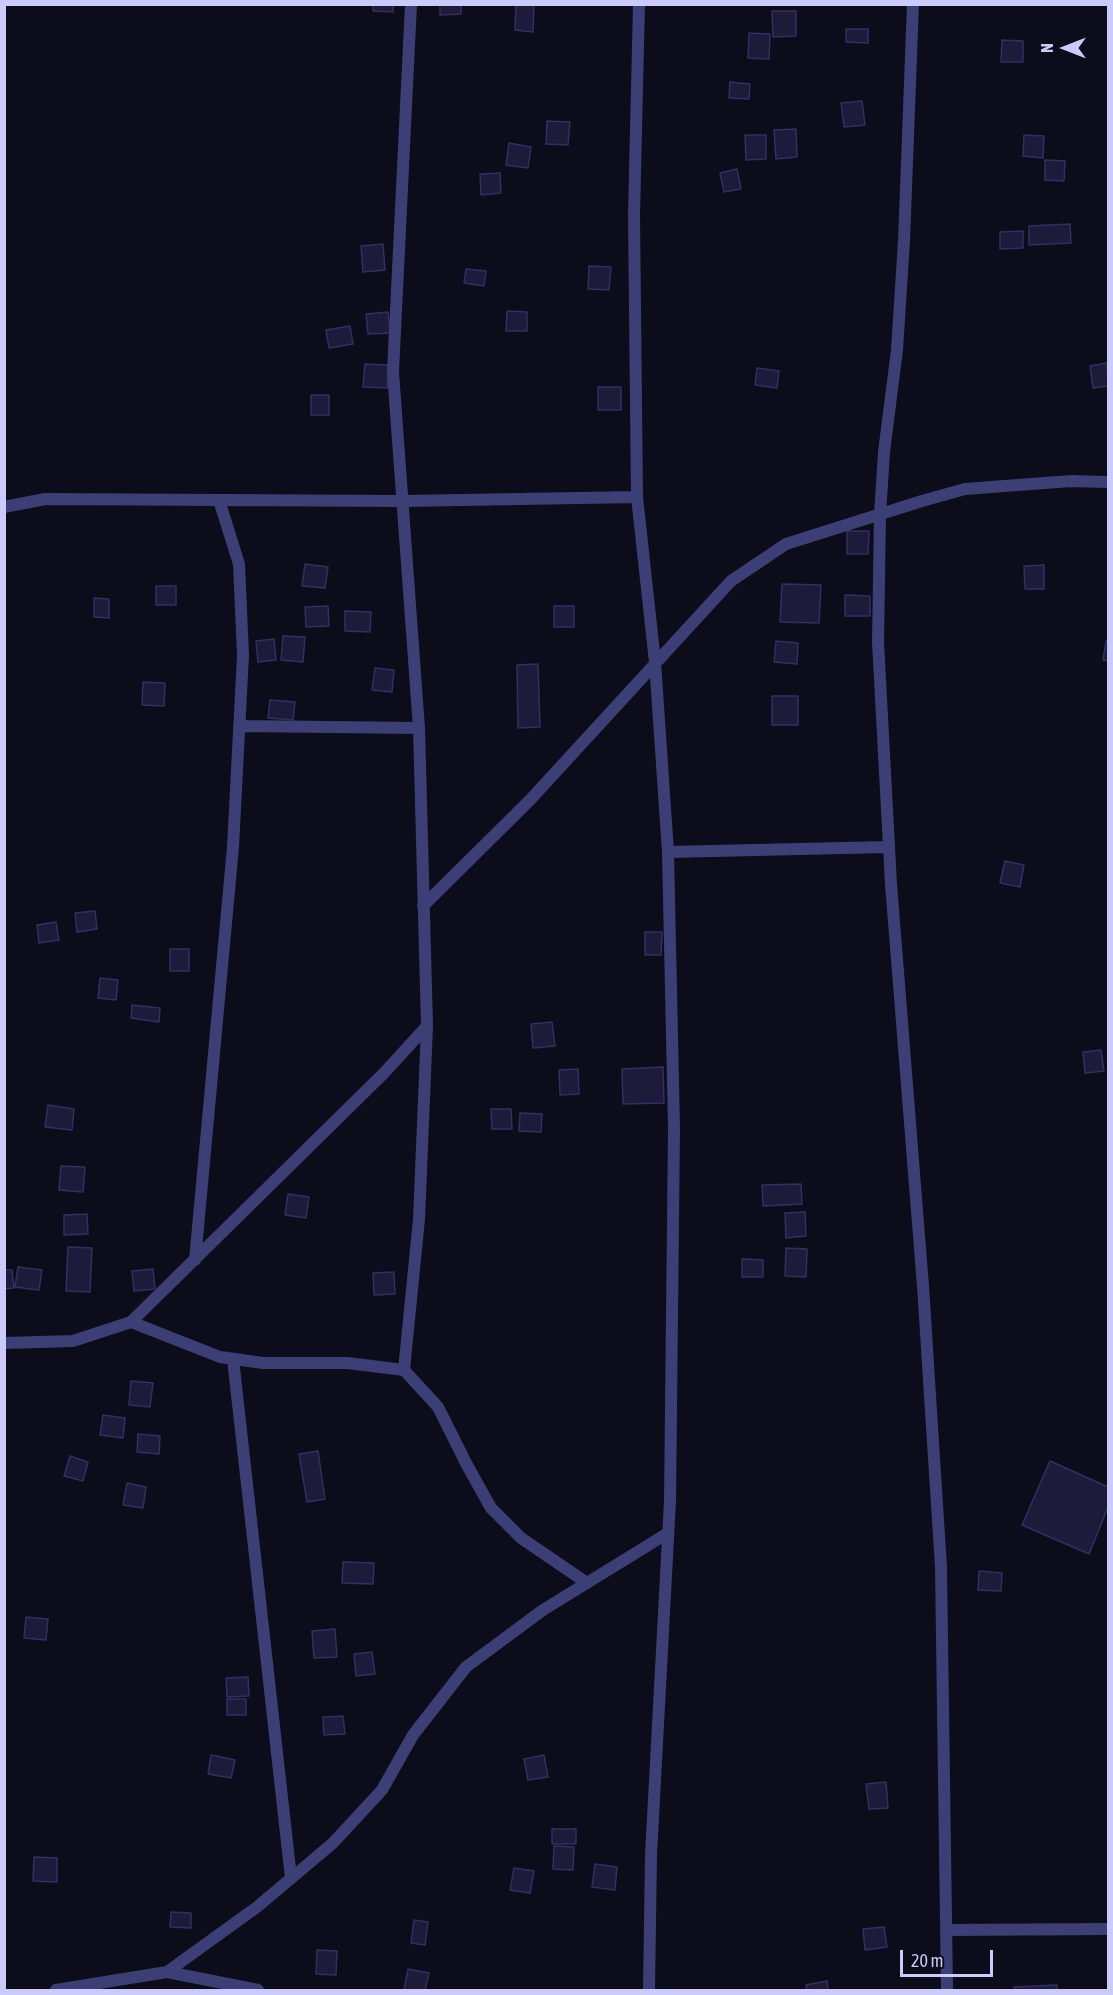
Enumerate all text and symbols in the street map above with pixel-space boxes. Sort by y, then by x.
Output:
north arrow [1035,18,1095,78]
text: N [1038,43,1056,53]
scale bar [903,1938,996,1976]
text: 20 m [911,1950,943,1971]

